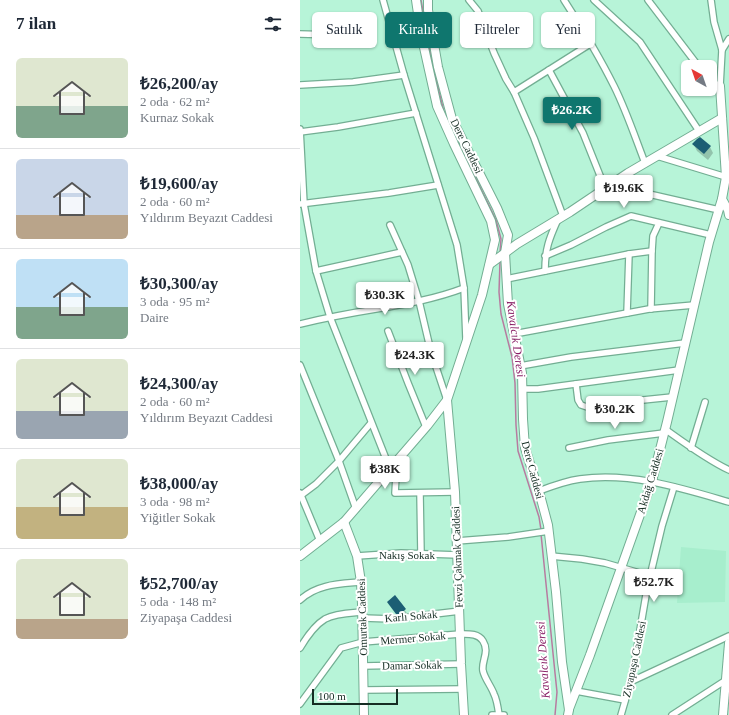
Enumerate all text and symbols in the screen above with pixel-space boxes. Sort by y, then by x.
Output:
chip: Satılık [312,12,377,48]
chip: Kiralık [385,12,452,48]
chip: Filtreler [460,12,533,48]
chip: Yeni [541,12,595,48]
icon: filters [262,13,284,35]
text: 7 ilan [16,14,56,33]
north arrow [681,60,717,96]
map controls [681,60,717,96]
icon: home [48,74,96,122]
text: ₺26,200/ay [140,74,218,93]
text: 2 oda · 62 m² [140,94,210,109]
pin: ₺26.2K [539,97,605,131]
text: ₺26.2K [552,102,592,117]
text: Kurnaz Sokak [140,110,214,125]
street label: Dere Caddesi [449,117,485,175]
text: ₺19,600/ay [140,174,218,193]
icon: home [48,175,96,223]
pin: ₺19.6K [591,175,657,209]
text: ₺19.6K [604,180,644,195]
text: 2 oda · 60 m² [140,194,210,209]
text: Yıldırım Beyazıt Caddesi [140,210,273,225]
text: ₺30,300/ay [140,274,218,293]
icon: home [48,275,96,323]
pin: ₺30.3K [352,282,418,316]
text: ₺30.3K [365,287,405,302]
text: 3 oda · 95 m² [140,294,210,309]
water label: Kavalcık Deresi [504,299,528,378]
text: Daire [140,310,169,325]
pin: ₺24.3K [382,342,448,376]
text: ₺24.3K [395,347,435,362]
text: ₺24,300/ay [140,374,218,393]
icon: home [48,375,96,423]
text: 2 oda · 60 m² [140,394,210,409]
pin: ₺30.2K [582,396,648,430]
text: ₺30.2K [595,401,635,416]
text: Yıldırım Beyazıt Caddesi [140,410,273,425]
street label: Dere Caddesi [519,440,547,500]
street label: Akdağ Caddesi [634,447,666,515]
pin: ₺38K [361,456,409,490]
text: ₺38K [370,461,400,476]
text: ₺38,000/ay [140,474,218,493]
icon: home [48,475,96,523]
text: 3 oda · 98 m² [140,494,210,509]
street label: Fevzi Çakmak Caddesi [449,506,465,608]
text: Yiğitler Sokak [140,510,215,525]
street label: Nakış Sokak [379,549,435,561]
pin: ₺52.7K [621,569,687,603]
text: ₺52,700/ay [140,574,218,593]
text: ₺52.7K [634,574,674,589]
icon: home [48,575,96,623]
street label: Omurtak Caddesi [355,578,369,656]
text: 5 oda · 148 m² [140,594,216,609]
street label: Karlı Sokak [384,608,438,624]
text: Ziyapaşa Caddesi [140,610,232,625]
street label: Ziyapaşa Caddesi [620,620,648,698]
water label: Kavalcık Deresi [533,621,553,700]
street label: Mermer Sokak [380,629,447,647]
street label: Damar Sokak [382,658,443,672]
scale bar [312,687,398,706]
text: 100 m [318,690,346,702]

